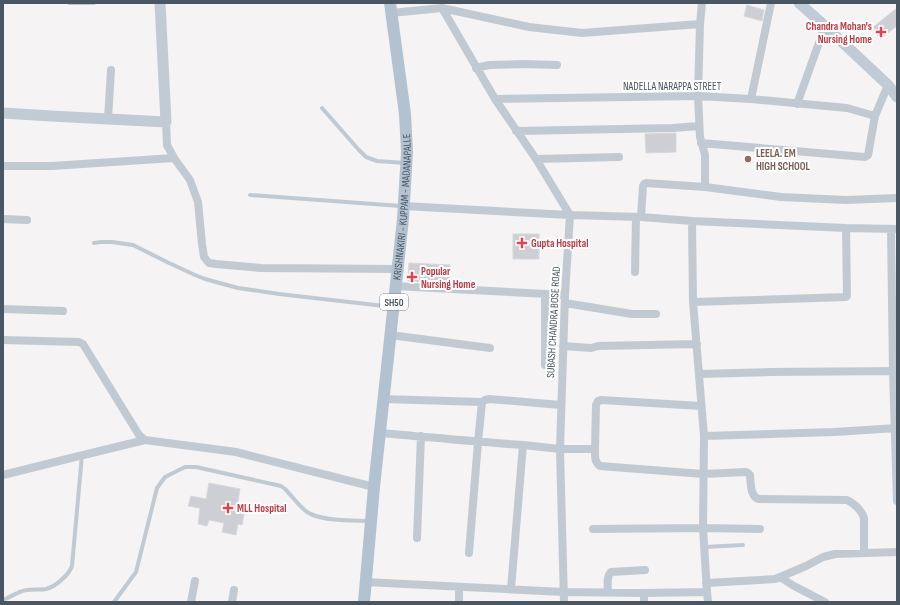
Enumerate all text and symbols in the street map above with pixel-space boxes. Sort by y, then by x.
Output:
place label: Chandra Mohan's Nursing Home [806,20,872,46]
marker: Chandra Mohan's Nursing Home [875,26,887,38]
street label: NADELLA NARAPPA STREET [623,80,722,93]
street label: KRISHNAKIRI - KUPPAM - MADANAPALLE [390,133,414,281]
place label: LEELA. EM HIGH SCHOOL [756,147,811,173]
marker: LEELA. EM HIGH SCHOOL [743,154,753,164]
marker: Gupta Hospital [516,237,528,249]
place label: Gupta Hospital [531,237,588,250]
place label: Popular Nursing Home [421,265,476,291]
street label: SUBASH CHANDRA BOSE ROAD [544,266,563,378]
marker: Popular Nursing Home [406,271,418,283]
road number: SH50 [380,294,408,310]
marker: MLL Hospital [222,502,234,514]
place label: MLL Hospital [237,502,287,515]

